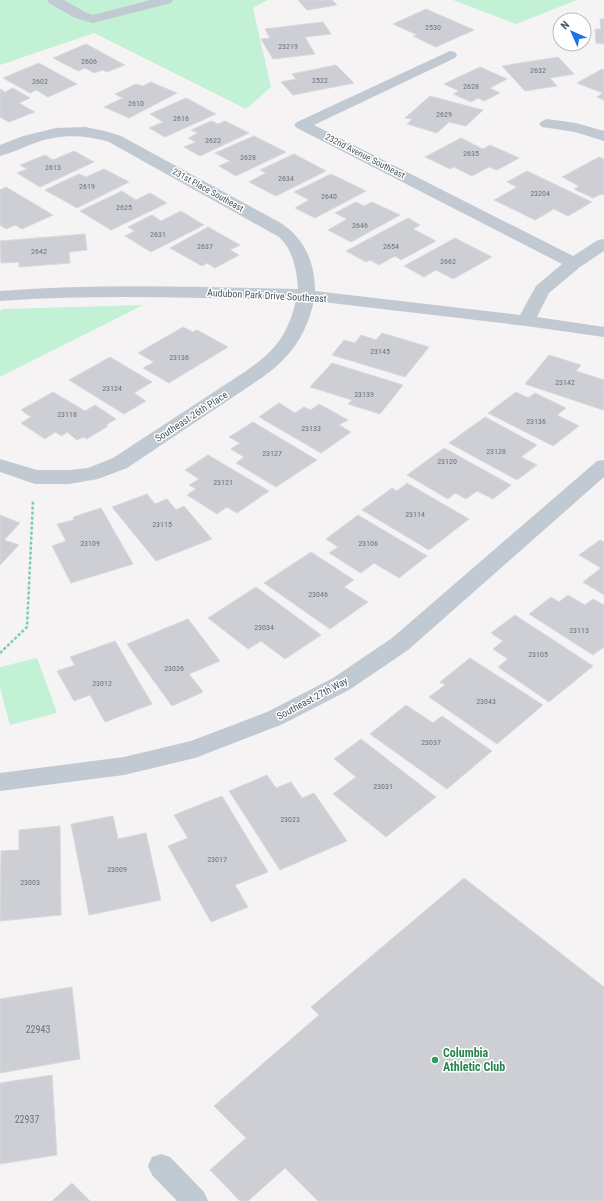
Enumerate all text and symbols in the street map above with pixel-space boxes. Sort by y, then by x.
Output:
north arrow [552,12,592,52]
text: N [558,18,572,32]
house number: 2530 [425,23,441,32]
house number: 23219 [278,42,298,51]
house number: 2606 [81,57,97,66]
house number: 2632 [530,66,546,75]
house number: 2522 [312,76,328,85]
house number: 2602 [32,77,48,86]
house number: 2628 [463,82,479,91]
house number: 2610 [128,99,144,108]
house number: 2629 [436,110,452,119]
house number: 2616 [173,114,189,123]
street label: 232nd Avenue Southeast [324,132,407,181]
house number: 2622 [205,136,221,145]
house number: 2635 [463,149,479,158]
house number: 2628 [240,153,256,162]
house number: 2613 [45,163,61,172]
street label: 231st Place Southeast [171,166,246,214]
house number: 2634 [278,174,294,183]
house number: 2619 [79,182,95,191]
house number: 23204 [530,189,550,198]
house number: 2640 [321,192,337,201]
house number: 2625 [116,203,132,212]
house number: 2646 [352,221,368,230]
house number: 2631 [150,230,166,239]
house number: 2637 [197,242,213,251]
house number: 2654 [383,242,399,251]
house number: 2642 [31,247,47,256]
house number: 2662 [440,257,456,266]
street label: Audubon Park Drive Southeast [207,287,327,304]
house number: 23145 [370,347,390,356]
house number: 23136 [169,353,189,362]
house number: 23142 [555,378,575,387]
house number: 23124 [102,384,122,393]
street label: Southeast 26th Place [153,389,230,444]
house number: 23139 [354,390,374,399]
house number: 23118 [57,410,77,419]
house number: 23136 [526,417,546,426]
house number: 23133 [301,424,321,433]
house number: 23128 [486,447,506,456]
house number: 23127 [262,449,282,458]
house number: 23120 [437,457,457,466]
house number: 23121 [213,478,233,487]
house number: 23114 [405,510,425,519]
house number: 23115 [152,520,172,529]
house number: 23109 [80,539,100,548]
house number: 23106 [358,539,378,548]
house number: 23046 [308,590,328,599]
house number: 23034 [254,623,274,632]
house number: 23113 [569,626,589,635]
house number: 23105 [528,650,548,659]
house number: 23026 [164,664,184,673]
street label: Southeast 27th Way [275,675,349,722]
house number: 23012 [92,679,112,688]
house number: 23043 [476,697,496,706]
house number: 23037 [421,738,441,747]
house number: 23031 [373,782,393,791]
house number: 23023 [280,815,300,824]
house number: 23017 [207,855,227,864]
house number: 23009 [107,865,127,874]
house number: 23003 [20,878,40,887]
house number: 22943 [26,1024,50,1035]
place label: Columbia Athletic Club [443,1046,505,1074]
marker: Columbia Athletic Club [430,1055,440,1065]
house number: 22937 [15,1114,39,1125]

